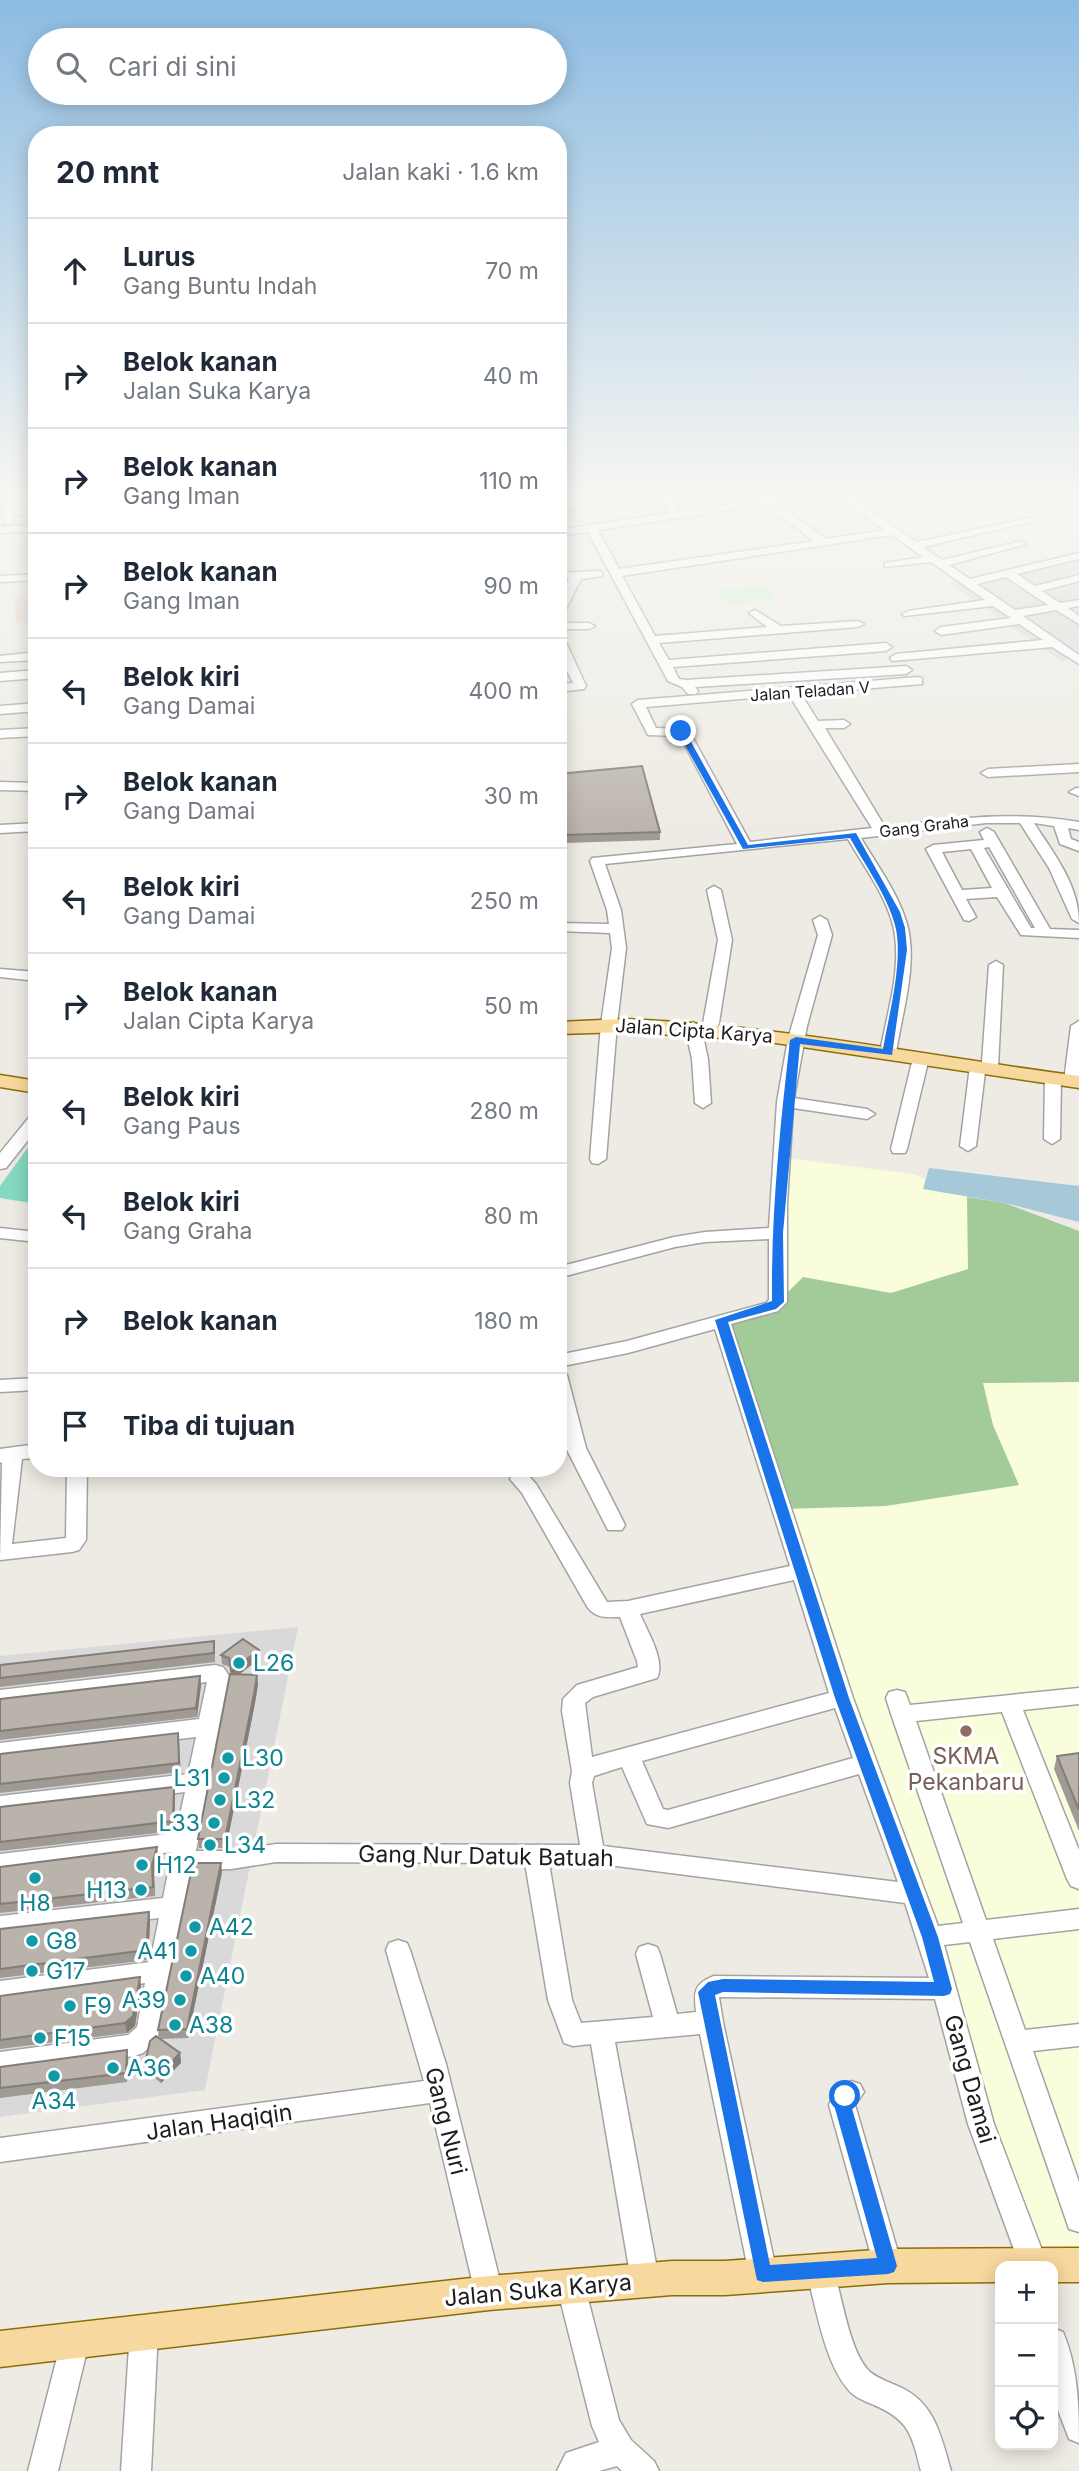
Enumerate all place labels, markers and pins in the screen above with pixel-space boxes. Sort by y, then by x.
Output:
place label: L26 [253,1649,294,1677]
marker: L26 [231,1655,247,1671]
marker: SKMA Pekanbaru [958,1723,974,1739]
place label: SKMA Pekanbaru [908,1742,1024,1796]
place label: L30 [242,1744,284,1772]
marker: L30 [220,1750,236,1766]
place label: L31 [173,1764,210,1792]
marker: L31 [216,1770,232,1786]
place label: L32 [234,1786,275,1814]
marker: L32 [212,1792,228,1808]
place label: L33 [159,1809,200,1837]
marker: L33 [206,1815,222,1831]
place label: L34 [224,1831,266,1859]
marker: L34 [202,1837,218,1853]
place label: H12 [156,1851,196,1879]
marker: H12 [134,1857,150,1873]
marker: H8 [27,1870,43,1886]
place label: H13 [86,1876,127,1904]
marker: H13 [133,1882,149,1898]
place label: H8 [19,1889,51,1917]
place label: A42 [209,1913,254,1941]
marker: A42 [187,1919,203,1935]
place label: G8 [46,1927,77,1955]
marker: G8 [24,1933,40,1949]
place label: A41 [137,1937,177,1965]
marker: A41 [183,1943,199,1959]
place label: G17 [46,1957,86,1985]
place label: A40 [200,1962,245,1990]
marker: G17 [24,1963,40,1979]
marker: A40 [178,1968,194,1984]
place label: A39 [122,1986,166,2014]
place label: F9 [84,1992,112,2020]
marker: A39 [172,1992,188,2008]
marker: F9 [62,1998,78,2014]
place label: A38 [189,2011,233,2039]
marker: A38 [167,2017,183,2033]
place label: F15 [54,2024,91,2052]
marker: F15 [32,2030,48,2046]
place label: A36 [127,2054,171,2082]
marker: A36 [105,2060,121,2076]
marker: A34 [46,2068,62,2084]
place label: A34 [32,2087,76,2115]

